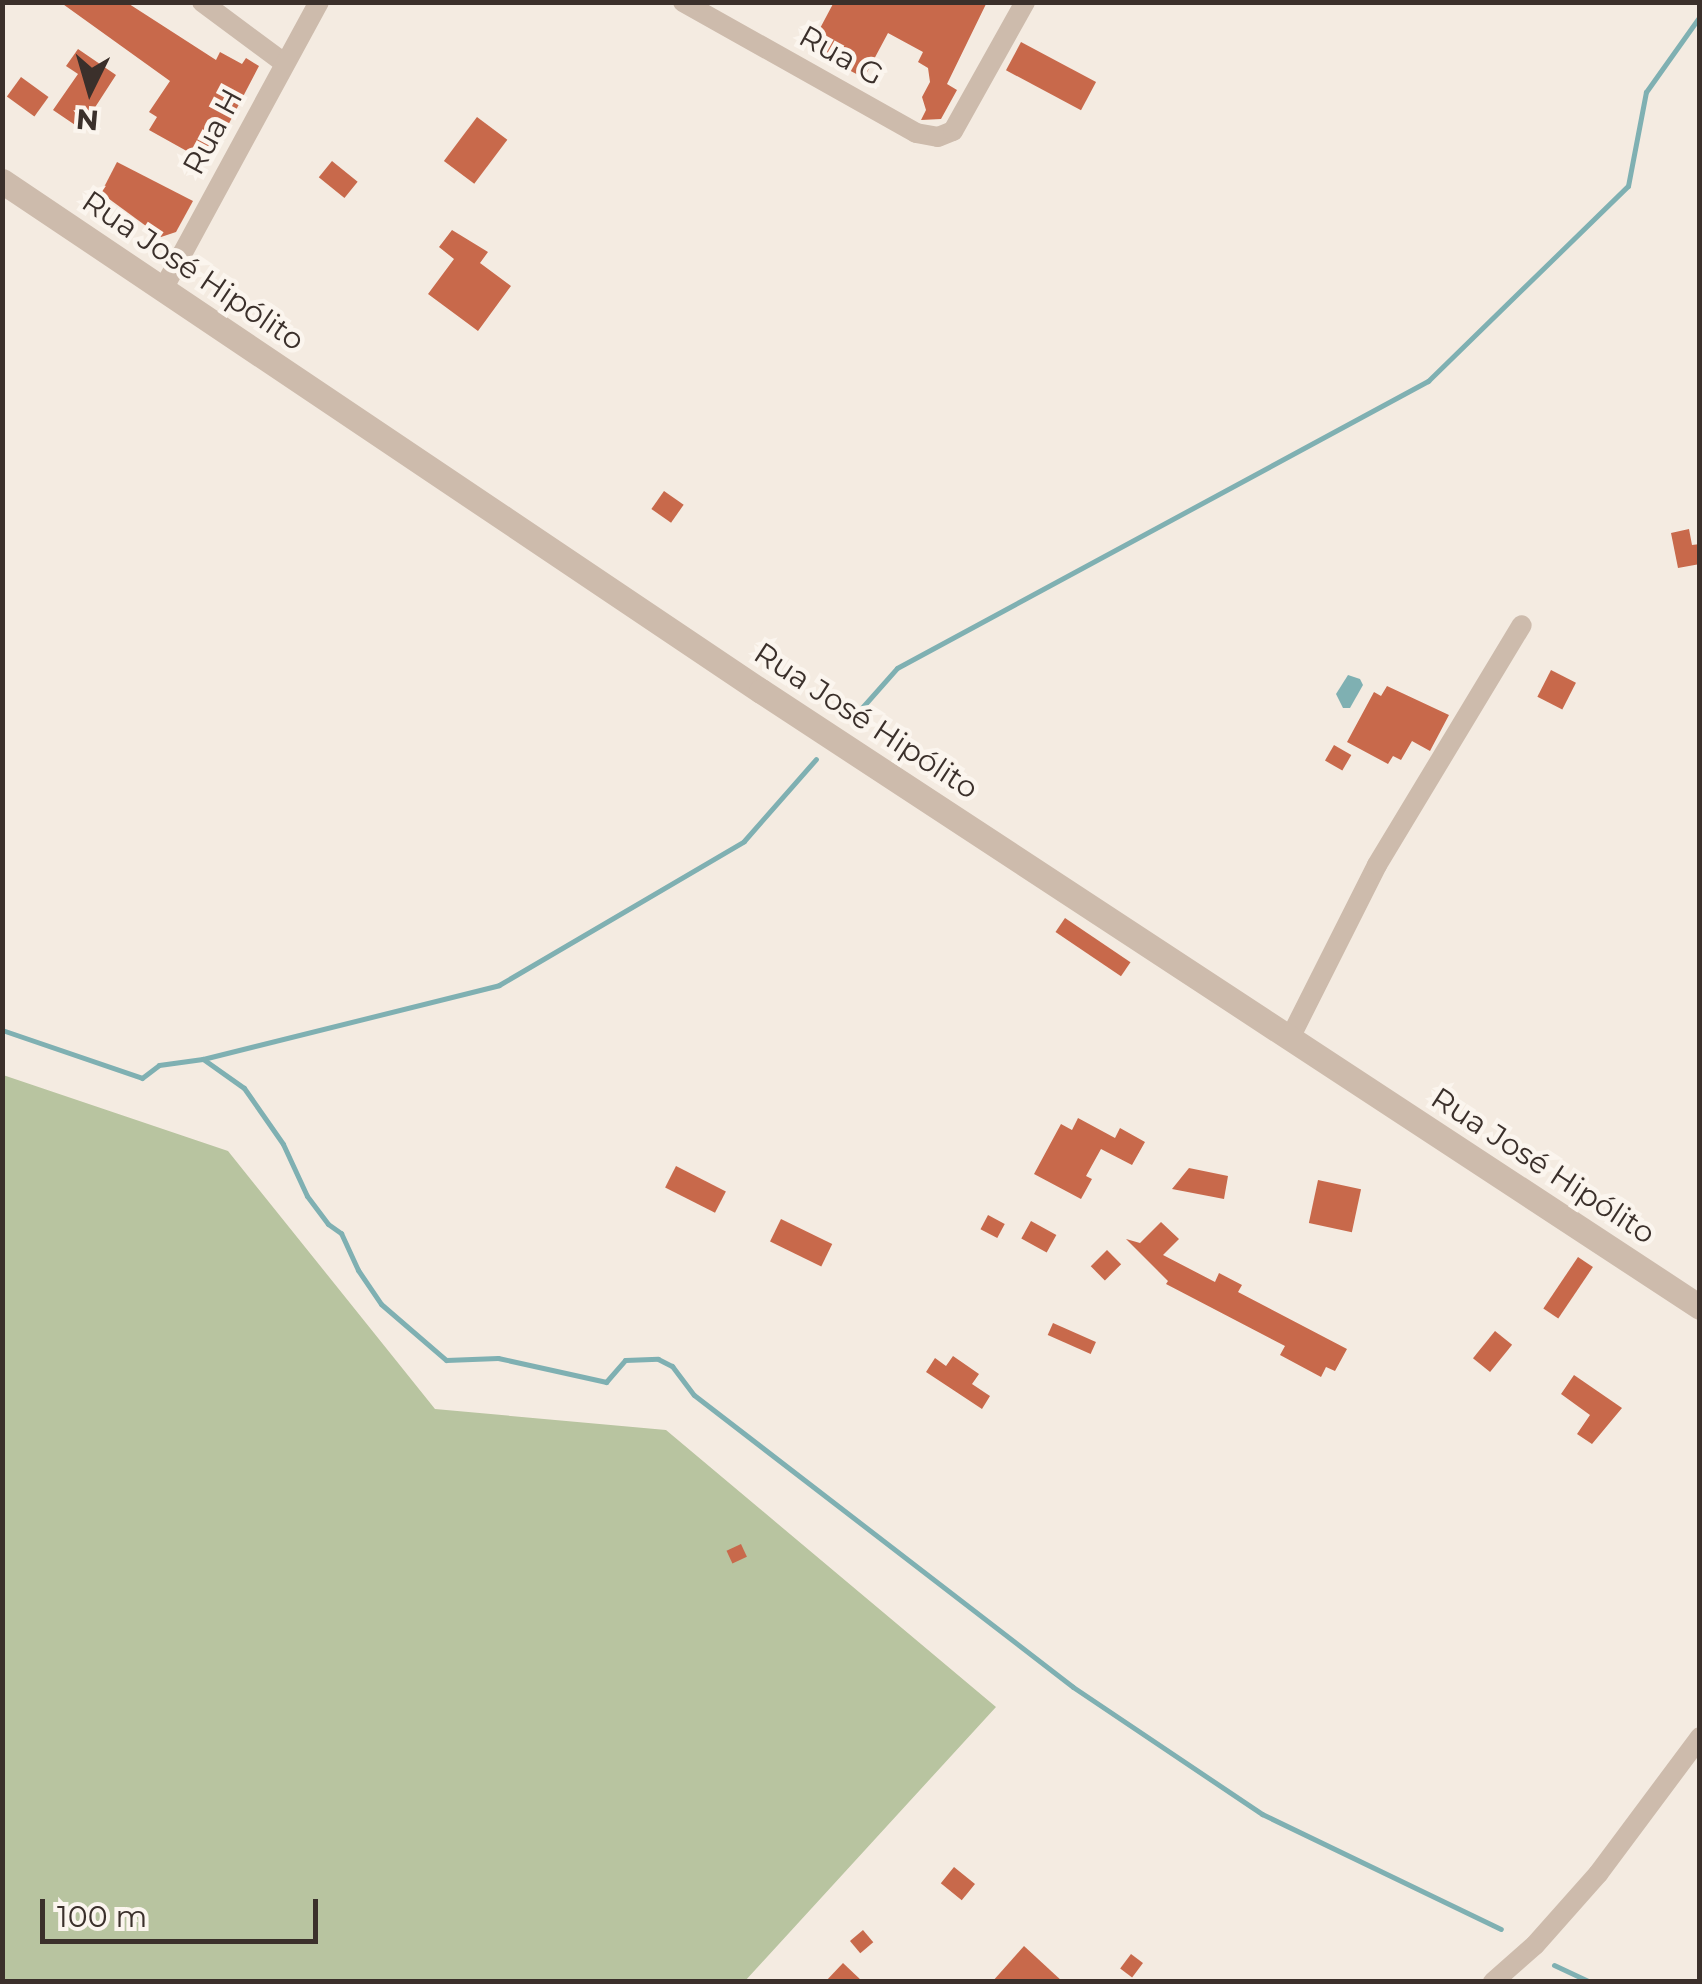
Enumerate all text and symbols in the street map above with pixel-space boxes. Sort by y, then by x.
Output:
street label: Rua G [793,18,889,94]
north arrow [40,40,140,140]
street label: Rua H [176,83,250,181]
text: N [75,102,100,138]
street label: Rua José Hipólito [75,183,311,359]
street label: Rua José Hipólito [747,635,985,807]
street label: Rua José Hipólito [1424,1080,1662,1252]
scale bar [45,1879,322,1941]
text: 100 m [57,1898,147,1935]

